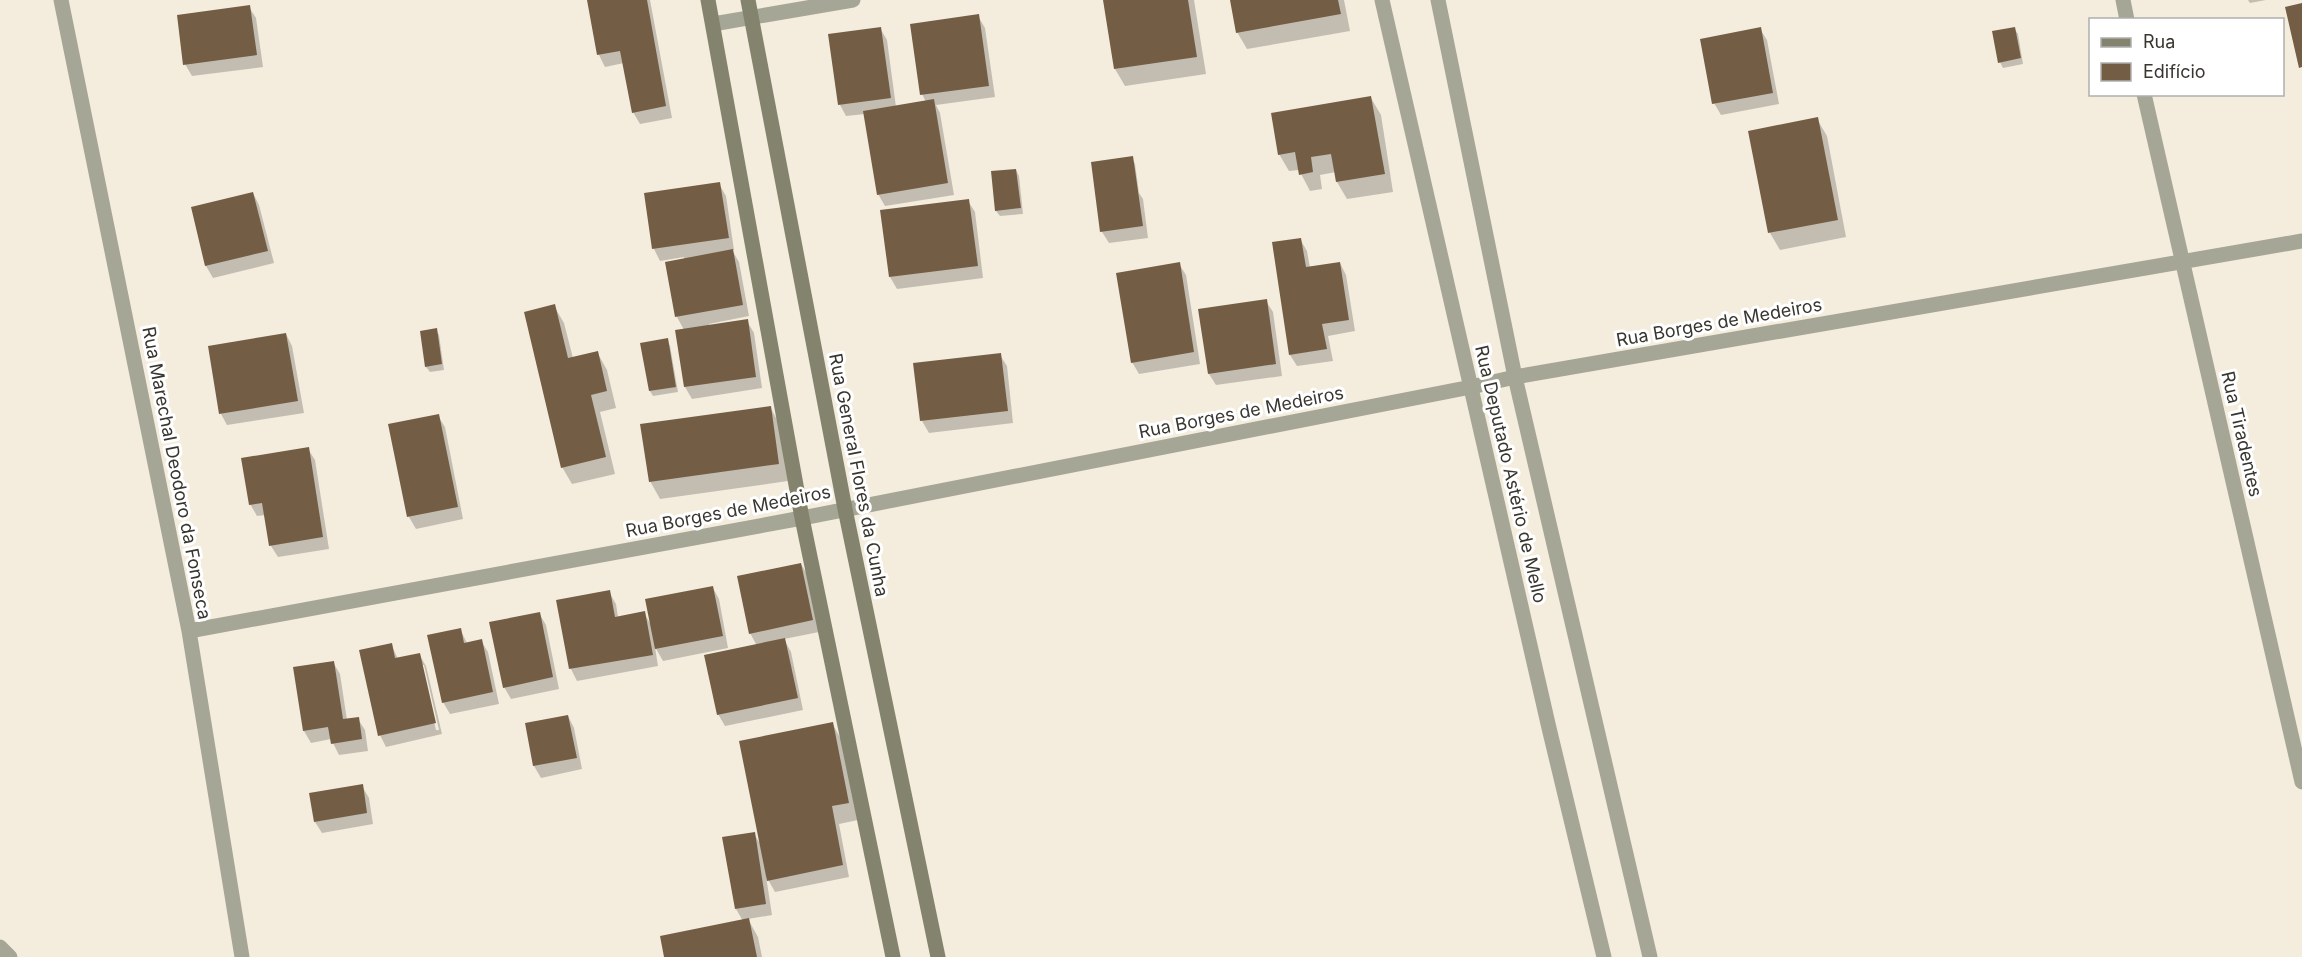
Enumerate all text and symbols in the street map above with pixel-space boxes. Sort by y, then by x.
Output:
legend [2089,18,2284,96]
text: Rua [2143,31,2175,52]
text: Edifício [2143,61,2206,82]
street label: Rua Borges de Medeiros [1614,294,1824,350]
street label: Rua Marechal Deodoro da Fonseca [138,325,216,621]
street label: Rua Deputado Astério de Mello [1471,343,1551,605]
street label: Rua General Flores da Cunha [825,352,893,598]
street label: Rua Tiradentes [2217,369,2267,499]
street label: Rua Borges de Medeiros [1137,382,1345,442]
street label: Rua Borges de Medeiros [624,481,832,541]

